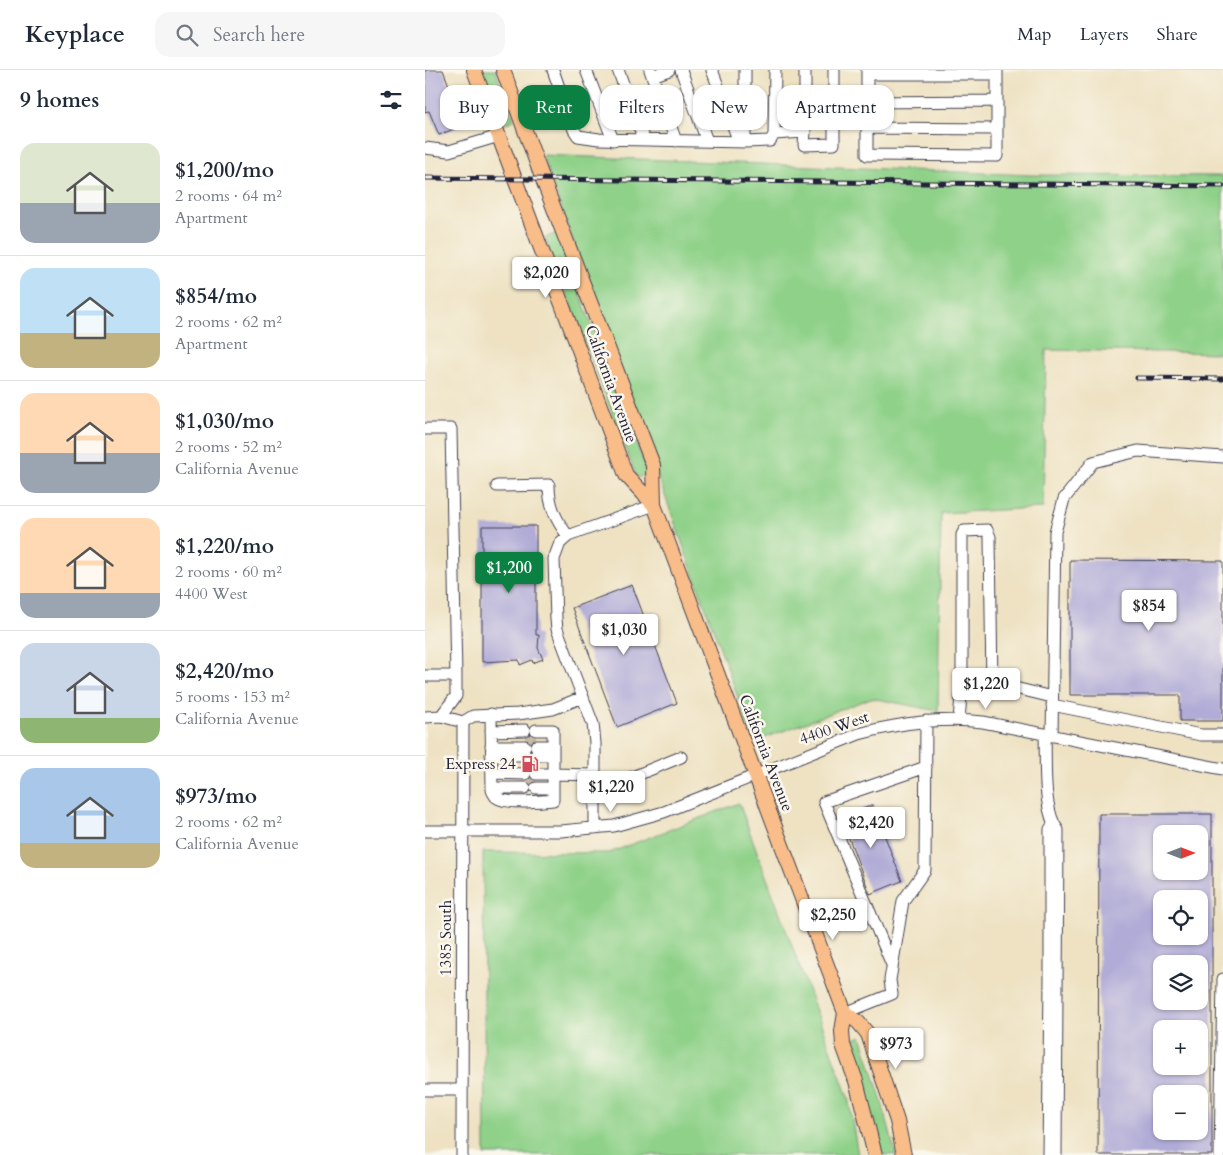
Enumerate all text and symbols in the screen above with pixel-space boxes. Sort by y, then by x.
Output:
search box [155,12,505,57]
text: Keyplace [25,18,125,51]
icon: search [173,21,201,49]
text: Search here [213,22,305,48]
text: Map [1017,22,1052,47]
text: Layers [1080,22,1129,47]
text: Share [1157,22,1198,47]
chip: Buy [440,85,508,130]
chip: Rent [518,85,590,130]
chip: Filters [600,85,683,130]
chip: New [693,85,767,130]
chip: Apartment [777,85,894,130]
text: 9 homes [20,86,99,115]
icon: filters [377,86,405,114]
text: $1,200/mo [175,156,274,185]
icon: home [60,163,120,223]
text: 2 rooms · 64 m² [175,185,282,207]
text: Apartment [175,207,248,229]
pin: $2,020 [505,256,587,299]
text: $2,020 [523,262,569,284]
text: $854/mo [175,282,257,311]
icon: home [60,288,120,348]
text: 2 rooms · 62 m² [175,311,282,333]
street label: California Avenue [579,322,643,446]
text: Apartment [175,333,248,355]
text: $1,030/mo [175,407,274,436]
icon: home [60,413,120,473]
text: 2 rooms · 52 m² [175,436,282,458]
text: California Avenue [175,458,299,480]
text: $1,220/mo [175,532,274,561]
icon: home [60,538,120,598]
pin: $1,200 [468,552,550,594]
text: $1,200 [486,557,532,579]
text: 2 rooms · 60 m² [175,561,282,583]
text: 4400 West [175,583,247,605]
pin: $854 [1119,590,1179,632]
text: $854 [1133,595,1165,617]
pin: $1,030 [583,614,665,656]
text: $1,030 [601,619,647,641]
text: $2,420/mo [175,657,274,686]
icon: home [60,663,120,723]
pin: $1,220 [945,668,1027,710]
text: $1,220 [963,673,1009,695]
text: 5 rooms · 153 m² [175,686,290,708]
street label: California Avenue [734,691,798,815]
street label: 4400 West [796,706,872,750]
text: California Avenue [175,708,299,730]
place label: Express 24 [445,753,516,775]
fuel station icon: Express 24 [520,754,540,774]
pin: $1,220 [570,770,652,813]
text: $1,220 [588,776,634,798]
text: $973/mo [175,782,257,811]
icon: home [60,788,120,848]
pin: $2,420 [830,806,912,849]
text: 2 rooms · 62 m² [175,811,282,833]
text: $2,420 [848,812,894,834]
north arrow [1153,825,1207,880]
map controls [1153,825,1208,1140]
text: California Avenue [175,833,299,855]
button: locate [1153,890,1208,945]
pin: $2,250 [792,898,874,941]
street label: 1385 South [435,900,457,976]
text: $2,250 [810,904,856,926]
button: layers [1153,955,1208,1010]
button: + [1153,1020,1208,1075]
pin: $973 [866,1028,926,1070]
text: $973 [880,1033,912,1055]
button: − [1153,1085,1208,1140]

